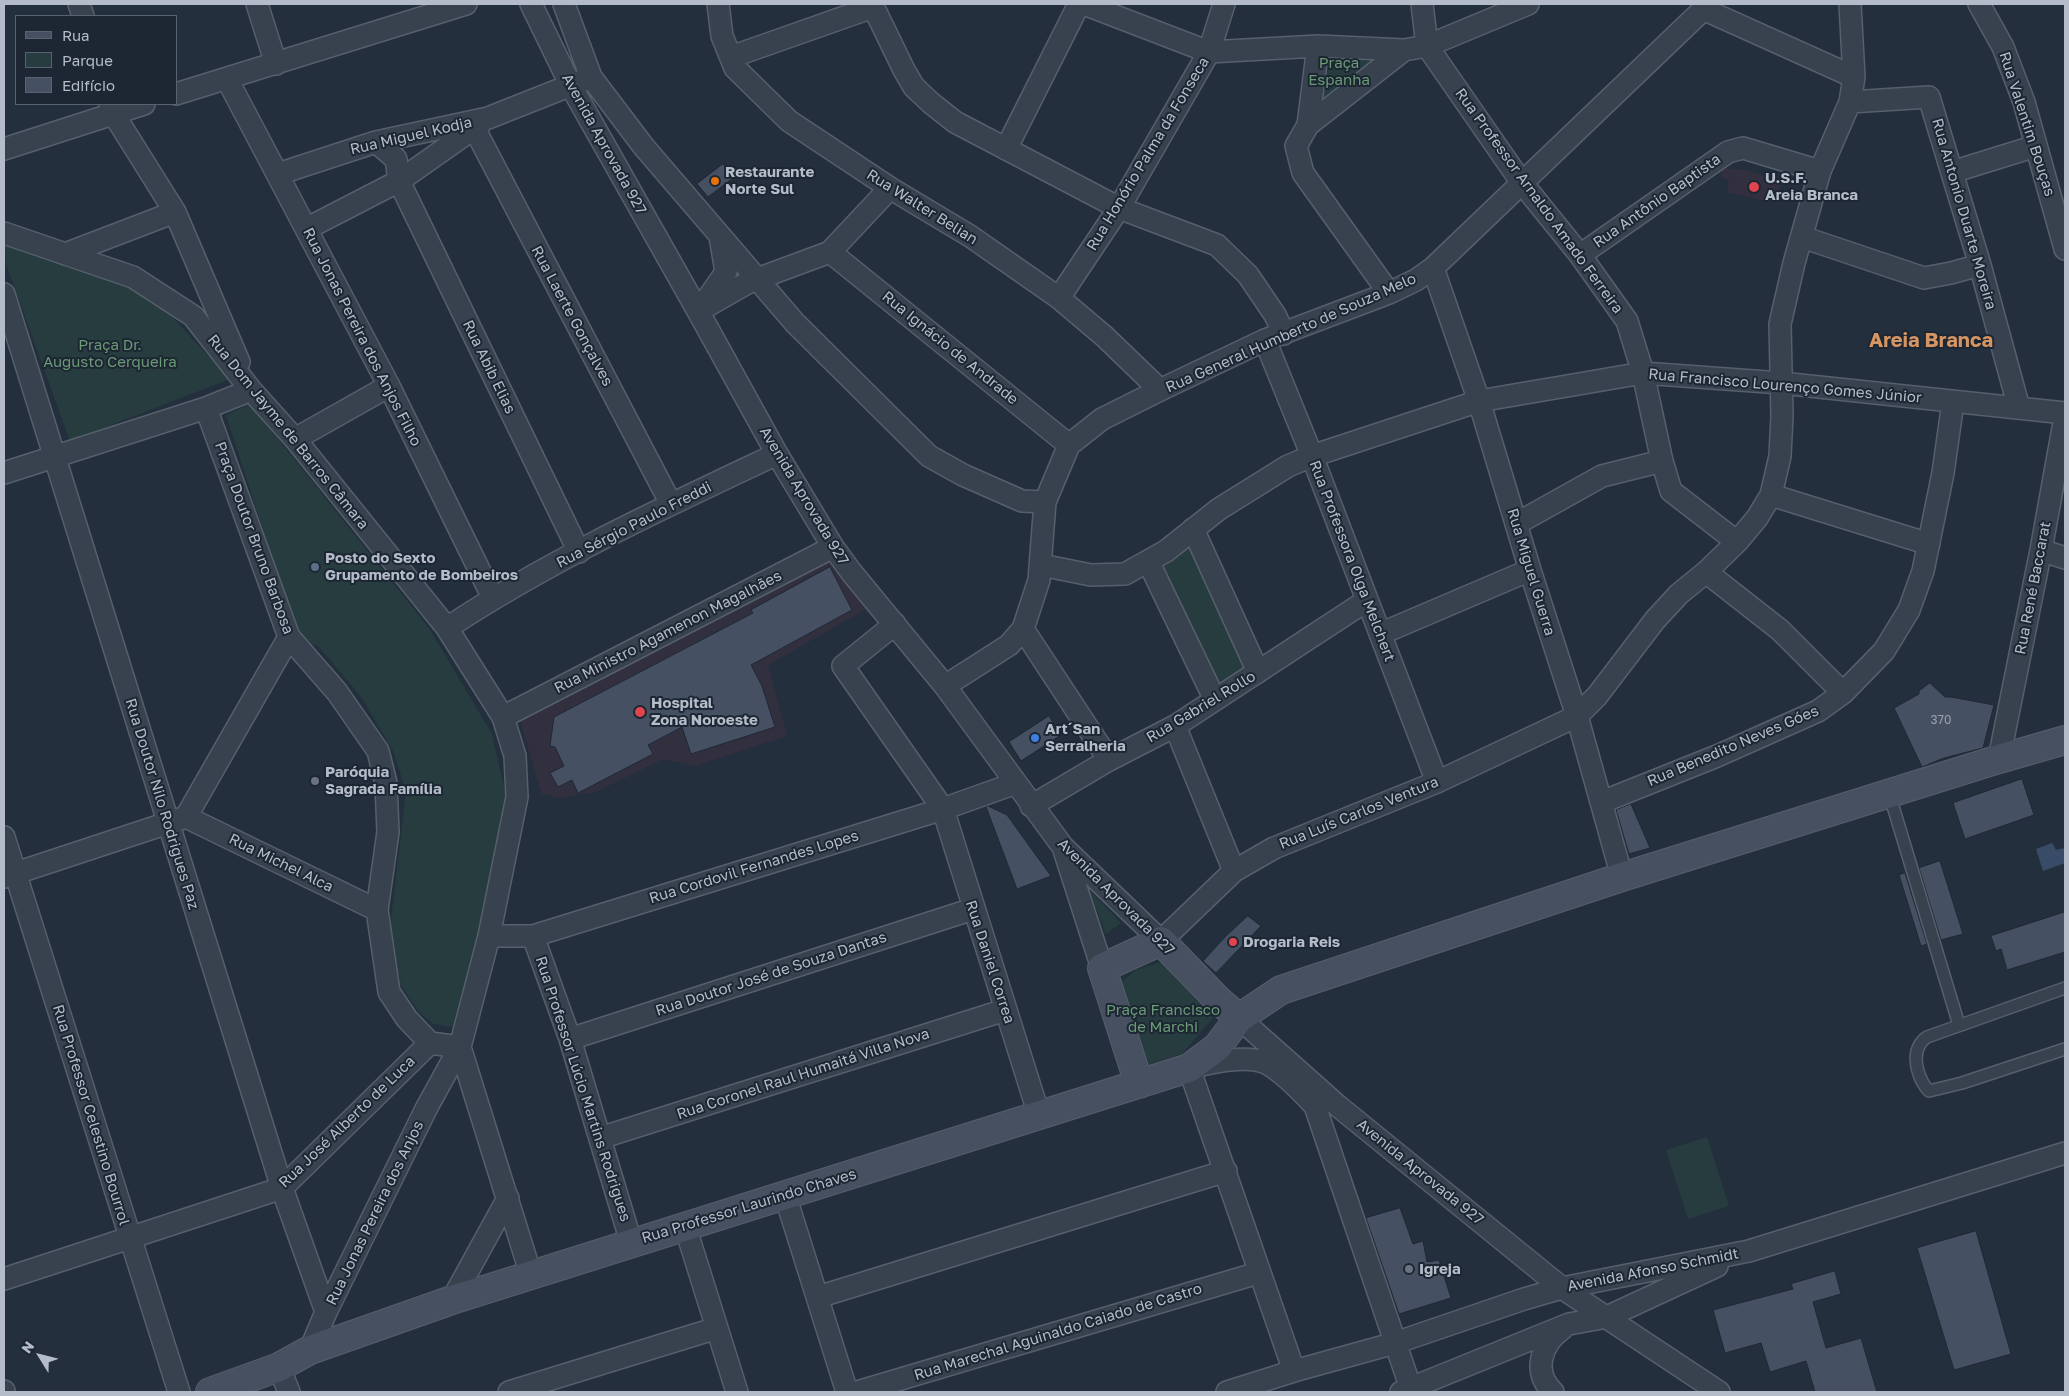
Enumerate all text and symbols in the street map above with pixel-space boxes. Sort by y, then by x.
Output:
legend [15,15,178,105]
text: Rua [62,26,89,44]
street label: Rua Valentim Bouças [1995,49,2059,199]
text: Parque [62,51,113,69]
street label: Rua Honório Palma da Fonseca [1083,54,1213,254]
park label: Praça Espanha [1308,54,1370,89]
street label: Avenida Aprovada 927 [558,71,650,217]
text: Edifício [62,76,115,94]
street label: Rua Professor Arnaldo Amado Ferreira [1451,85,1627,317]
street label: Rua Miguel Kodja [348,113,474,159]
street label: Rua Antonio Duarte Moreira [1928,116,2000,312]
street label: Rua Antônio Baptista [1590,150,1724,252]
place label: Restaurante Norte Sul [725,163,814,198]
street label: Rua Walter Belian [863,166,981,248]
place label: U.S.F. Areia Branca [1765,169,1858,204]
marker: Restaurante Norte Sul [709,175,721,187]
marker: U.S.F. Areia Branca [1747,180,1761,194]
street label: Rua Jonas Pereira dos Anjos Filho [299,225,425,449]
street label: Rua Laerte Gonçalves [527,243,617,389]
street label: Rua General Humberto de Souza Melo [1163,269,1419,397]
street label: Rua Ignácio de Andrade [878,287,1022,409]
street label: Rua Abib Elias [459,317,519,417]
district label: Areia Branca [1869,329,1993,353]
street label: Rua Dom Jayme de Barros Câmara [204,331,372,533]
park label: Praça Dr. Augusto Cerqueira [43,336,177,371]
street label: Rua Francisco Lourenço Gomes Júnior [1648,365,1922,407]
street label: Avenida Aprovada 927 [756,424,852,568]
street label: Praça Doutor Bruno Barbosa [211,439,297,637]
street label: Rua Professora Olga Melchert [1305,458,1399,664]
street label: Rua Sérgio Paulo Freddi [553,478,715,572]
street label: Rua Miguel Guerra [1503,506,1559,638]
street label: Rua René Baccarat [2011,520,2055,656]
place label: Posto do Sexto Grupamento de Bombeiros [325,549,518,584]
marker: Posto do Sexto Grupamento de Bombeiros [309,561,321,573]
street label: Rua Ministro Agamenon Magalhães [551,567,785,697]
street label: Rua Gabriel Rollo [1143,667,1259,747]
place label: Hospital Zona Noroeste [651,694,758,729]
street label: Rua Doutor Nilo Rodrigues Paz [121,696,203,912]
street label: Rua Benedito Neves Góes [1645,702,1821,790]
marker: Hospital Zona Noroeste [633,705,647,719]
house number: 370 [1931,713,1951,727]
place label: Art´San Serralheria [1045,720,1126,755]
marker: Art´San Serralheria [1029,732,1041,744]
place label: Paróquia Sagrada Família [325,763,442,798]
street label: Rua Luís Carlos Ventura [1277,773,1441,853]
marker: Paróquia Sagrada Família [309,775,321,787]
street label: Rua Cordovil Fernandes Lopes [647,827,861,907]
street label: Rua Michel Alca [226,830,336,896]
street label: Avenida Aprovada 927 [1054,835,1178,959]
street label: Rua Daniel Correa [962,898,1018,1026]
street label: Rua Doutor José de Souza Dantas [653,928,889,1020]
place label: Drogaria Reis [1243,933,1340,951]
marker: Drogaria Reis [1227,936,1239,948]
street label: Rua Professor Lúcio Martins Rodrigues [531,954,635,1224]
park label: Praça Francisco de Marchi [1106,1001,1220,1036]
street label: Rua Professor Celestino Bourrol [49,1003,133,1227]
street label: Rua Coronel Raul Humaitá Villa Nova [674,1025,932,1123]
street label: Rua José Alberto de Luca [275,1052,419,1192]
street label: Avenida Aprovada 927 [1353,1115,1487,1229]
street label: Rua Jonas Pereira dos Anjos [322,1118,428,1308]
street label: Rua Professor Laurindo Chaves [639,1165,859,1247]
street label: Avenida Afonso Schmidt [1566,1245,1740,1295]
place label: Igreja [1419,1260,1461,1278]
marker: Igreja [1403,1263,1415,1275]
street label: Rua Marechal Aguinaldo Caiado de Castro [912,1280,1204,1384]
north arrow [15,1331,65,1381]
text: N [17,1338,37,1356]

